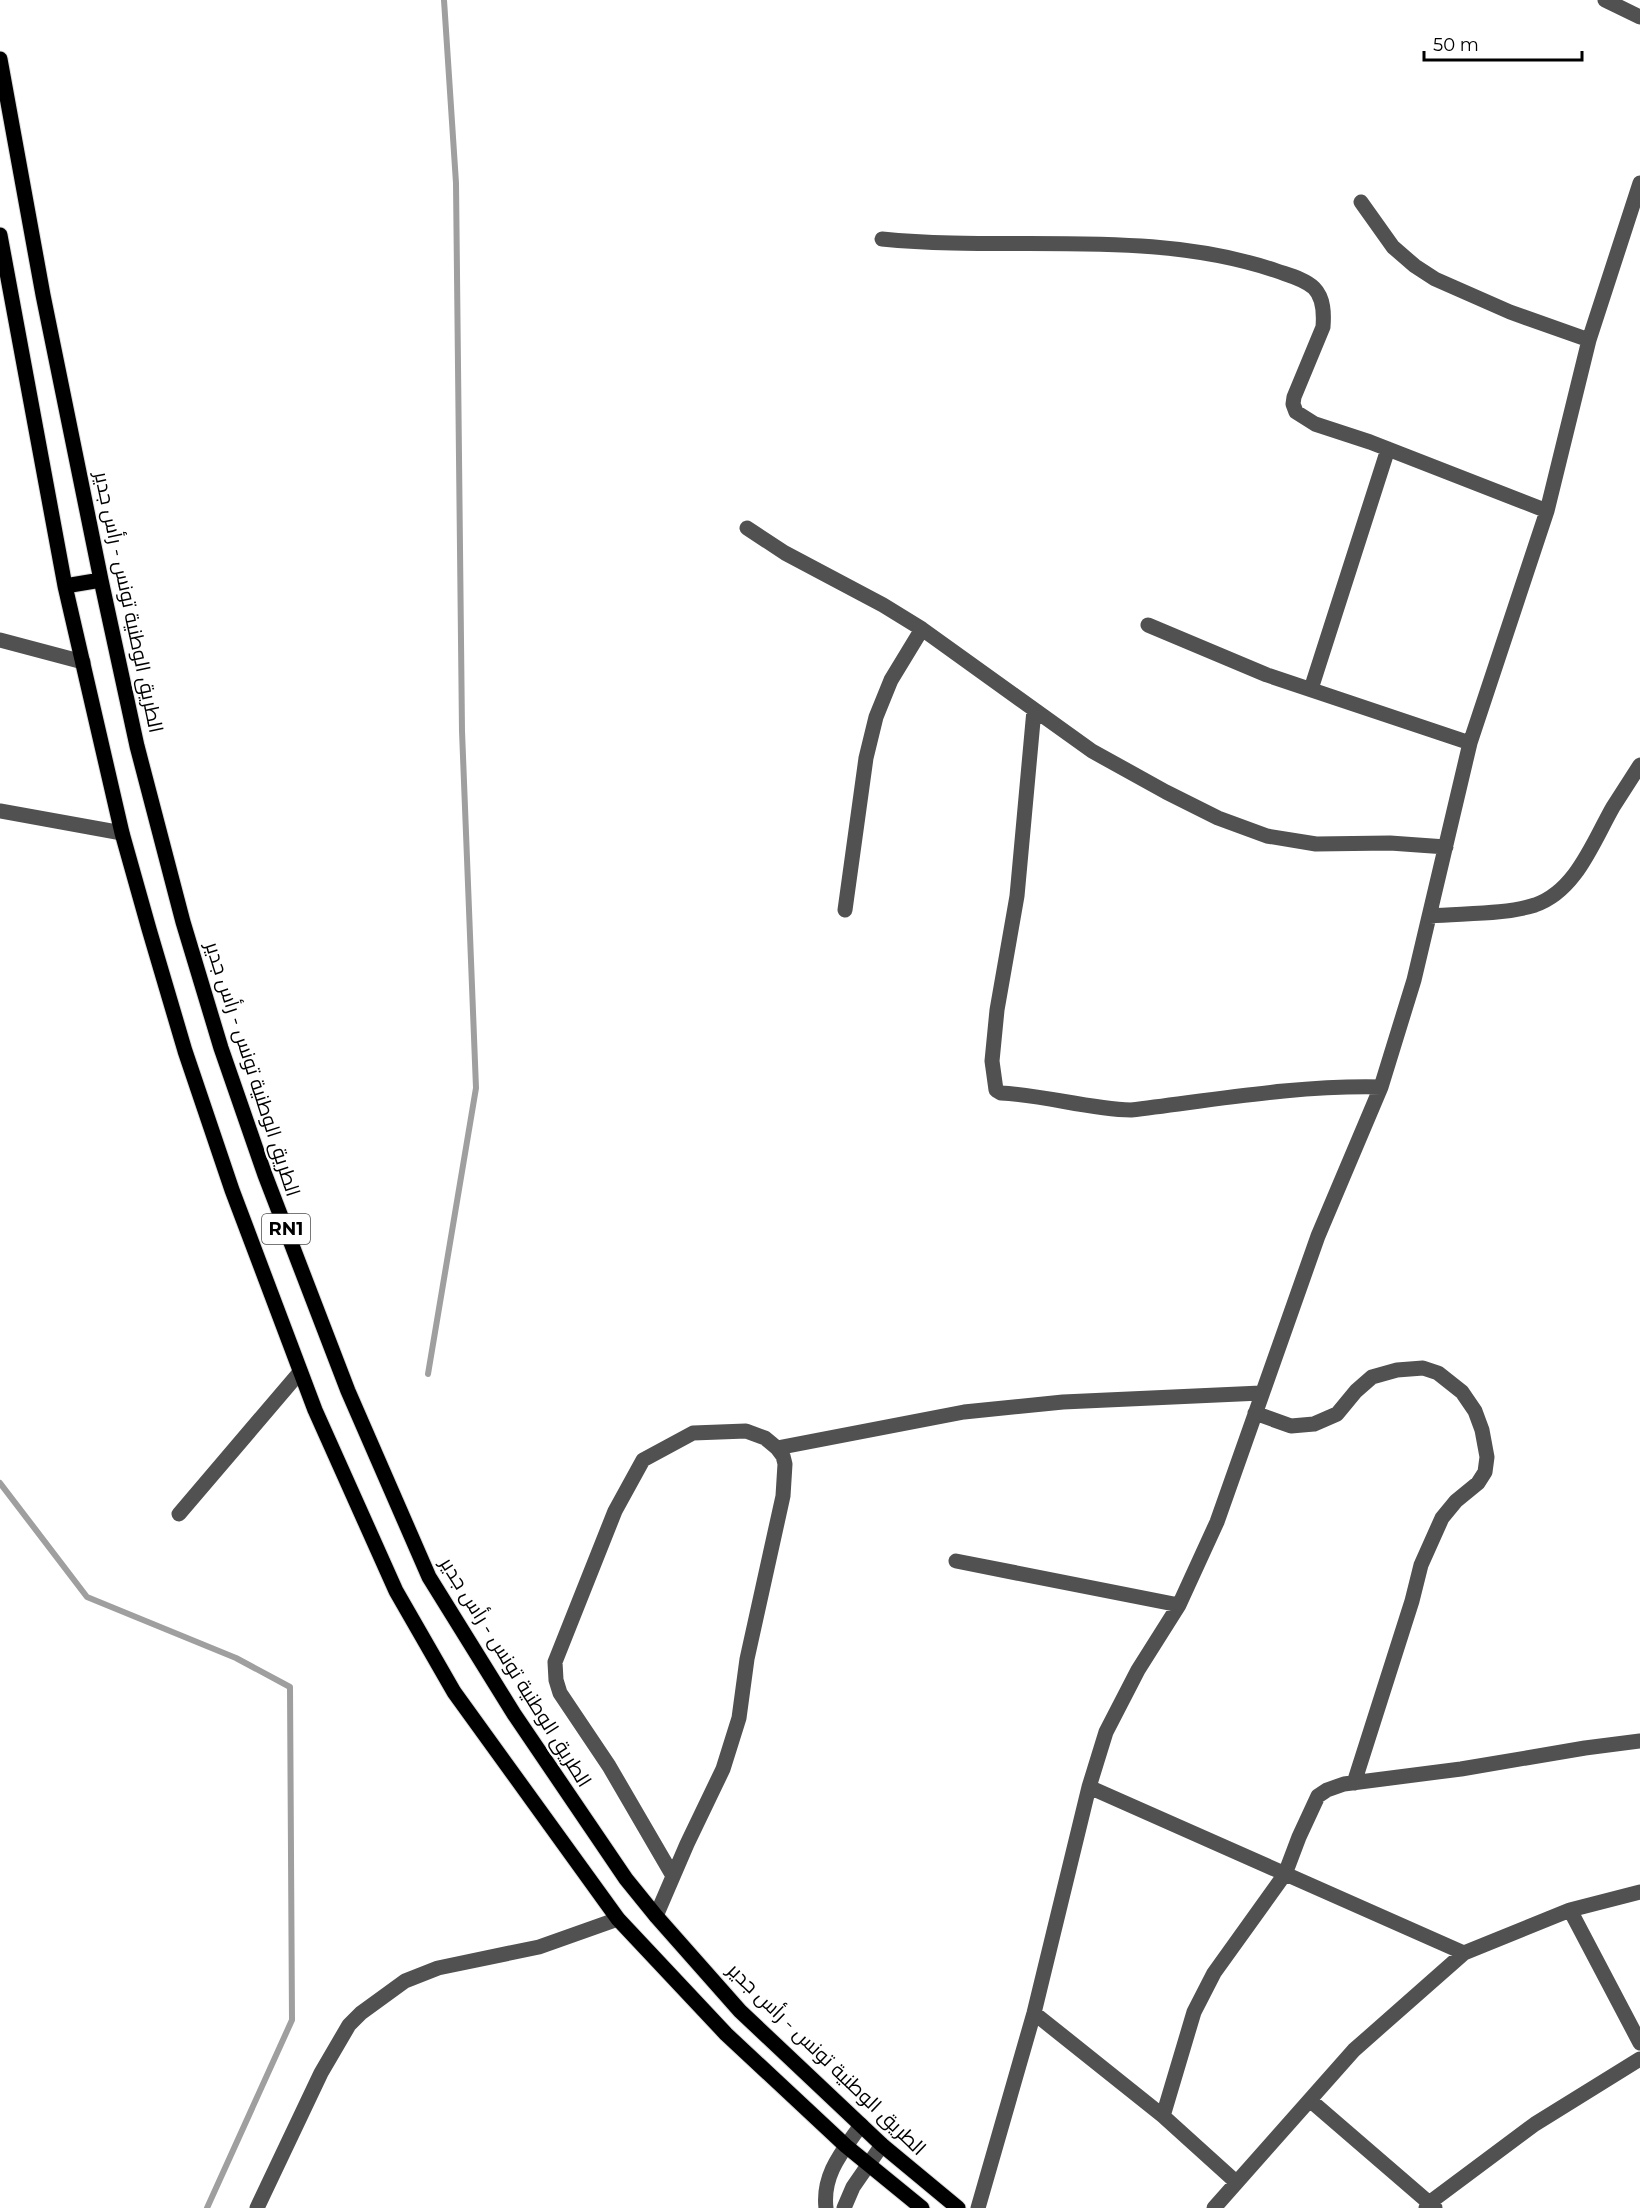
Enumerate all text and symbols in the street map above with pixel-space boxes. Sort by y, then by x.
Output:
scale bar [1424,24,1582,62]
text: 50 m [1433,34,1479,56]
street label: الطريق الوطنية تونس - رأس جدير [88,468,168,735]
street label: الطريق الوطنية تونس - رأس جدير [199,938,306,1200]
road number: RN1 [262,1214,310,1244]
street label: الطريق الوطنية تونس - رأس جدير [434,1552,597,1792]
street label: الطريق الوطنية تونس - رأس جدير [721,1957,931,2161]

